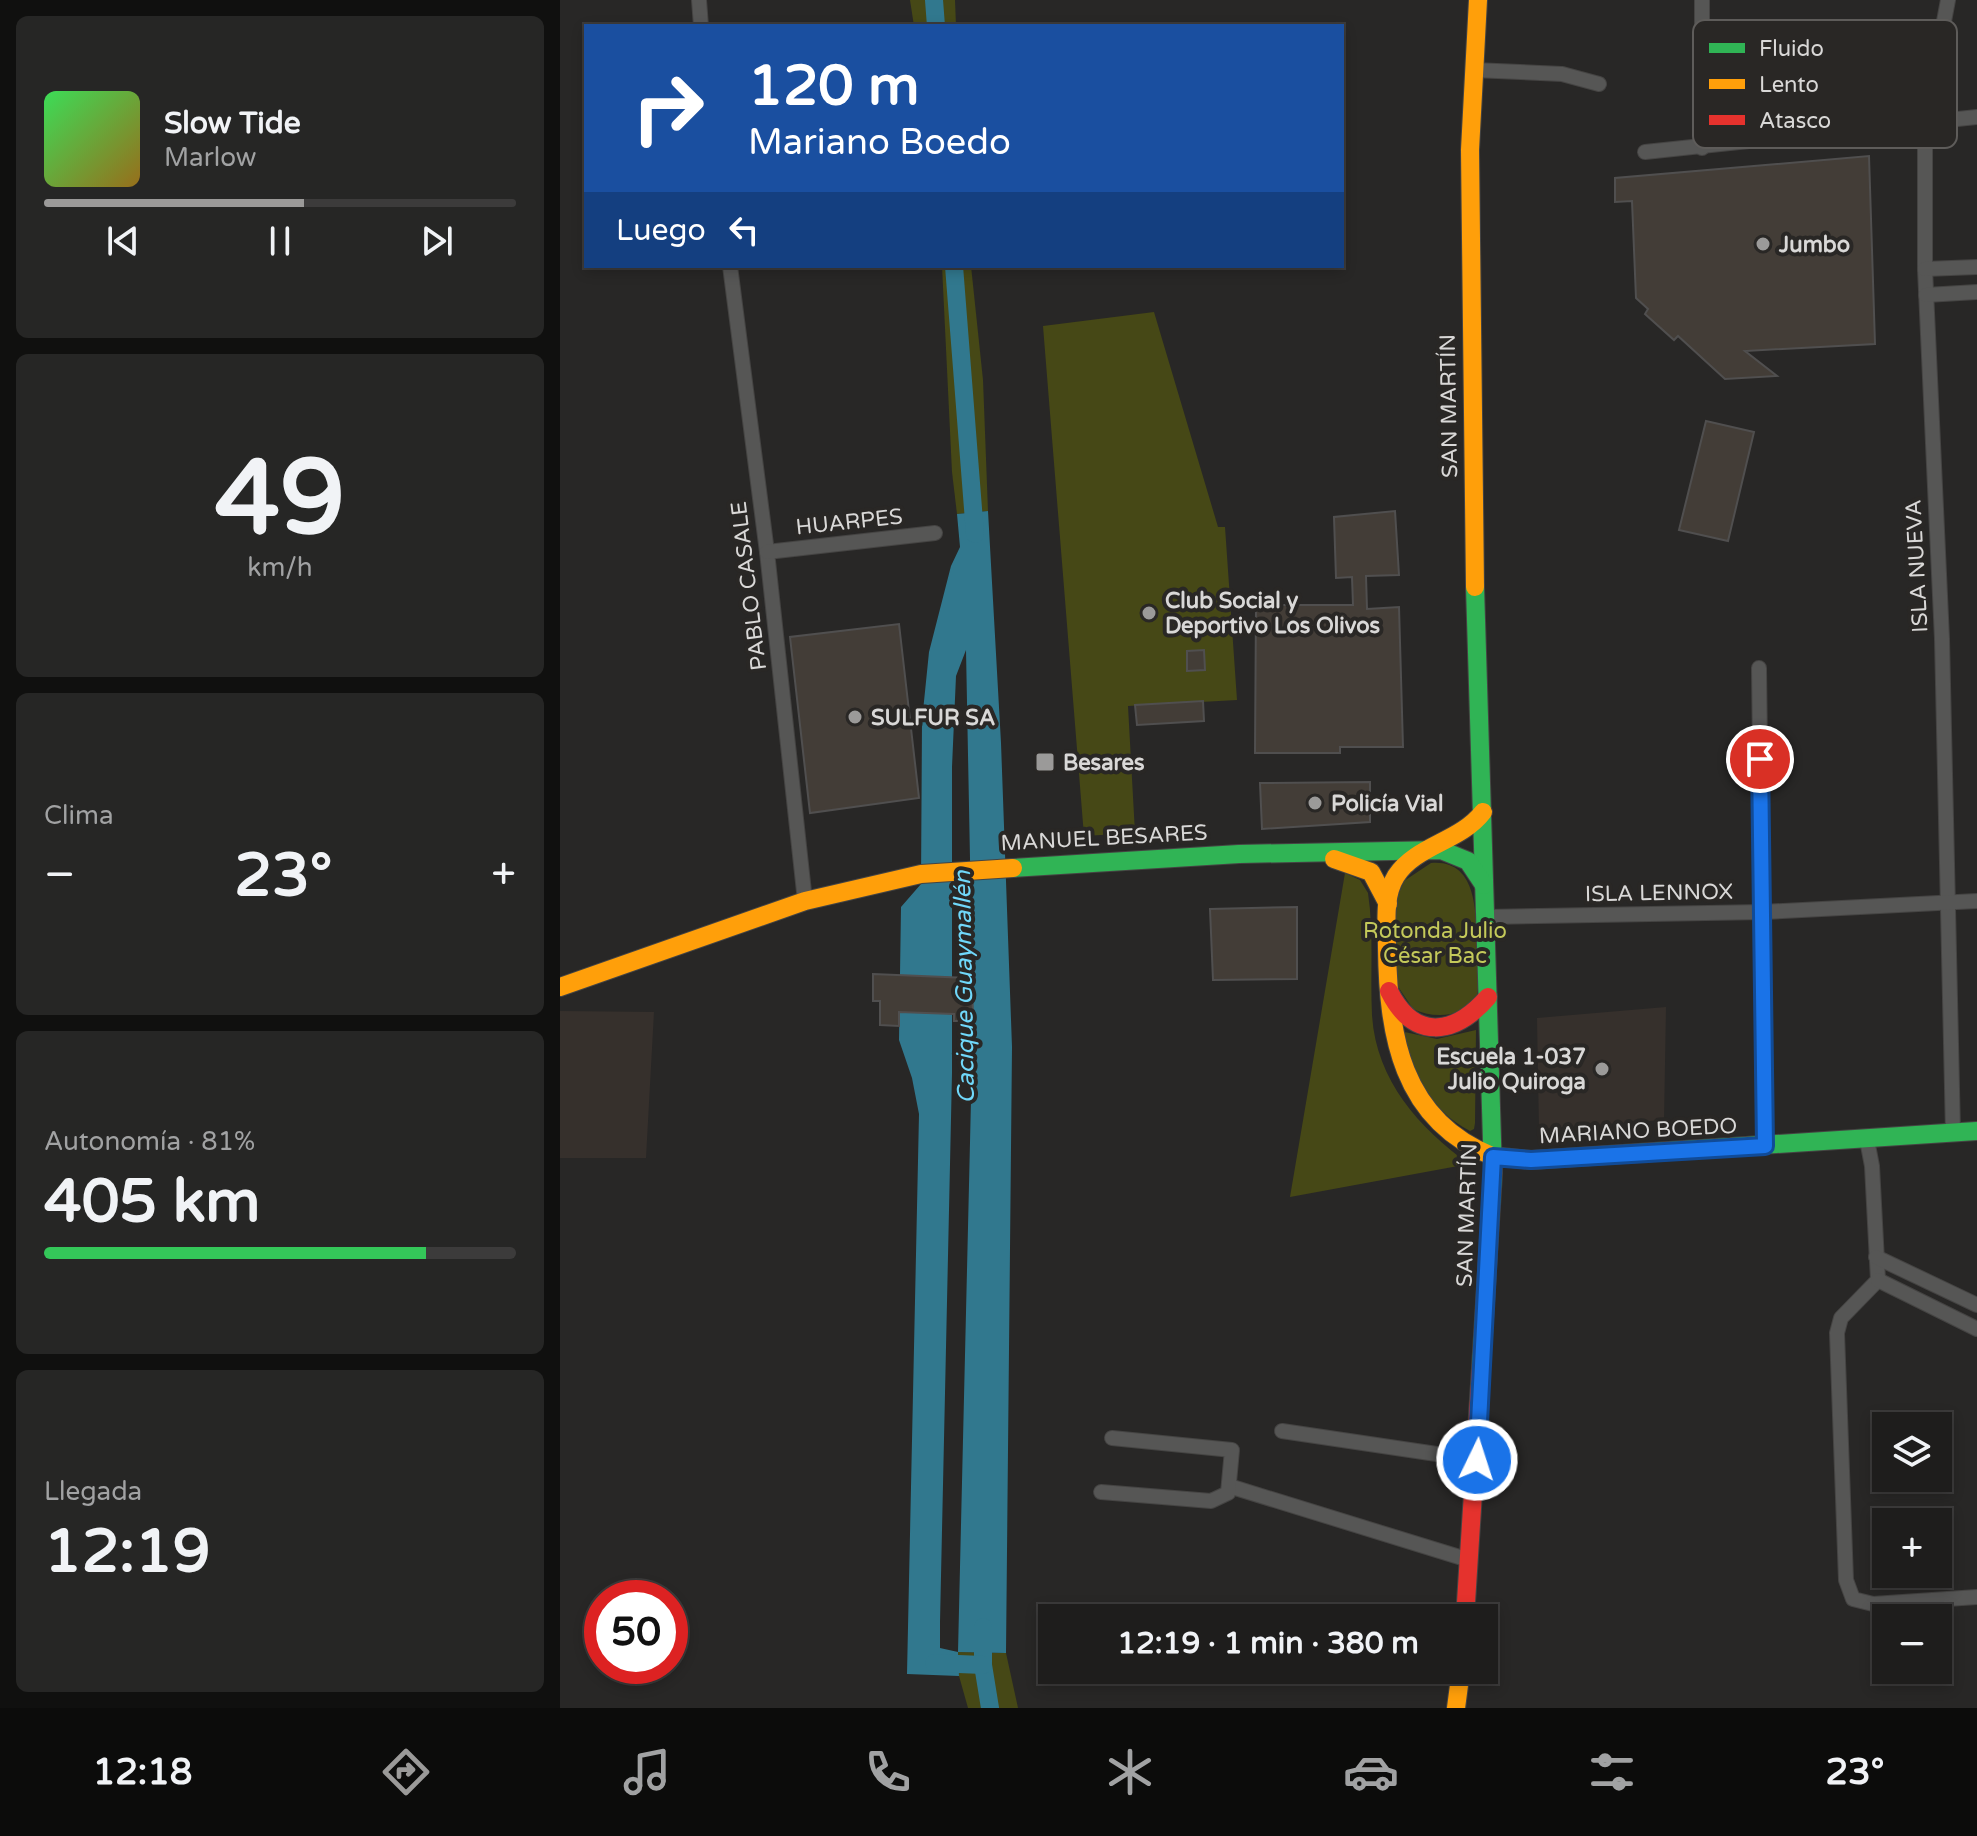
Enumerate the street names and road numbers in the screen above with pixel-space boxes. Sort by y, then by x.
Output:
street label: SAN MARTÍN [1434,334,1463,478]
street label: ISLA NUEVA [1901,499,1933,633]
street label: PABLO CASALE [726,500,772,672]
street label: HUARPES [794,503,904,541]
street label: MANUEL BESARES [1000,820,1208,856]
street label: ISLA LENNOX [1585,879,1733,907]
street label: MARIANO BOEDO [1538,1113,1738,1149]
street label: SAN MARTÍN [1450,1143,1483,1287]

